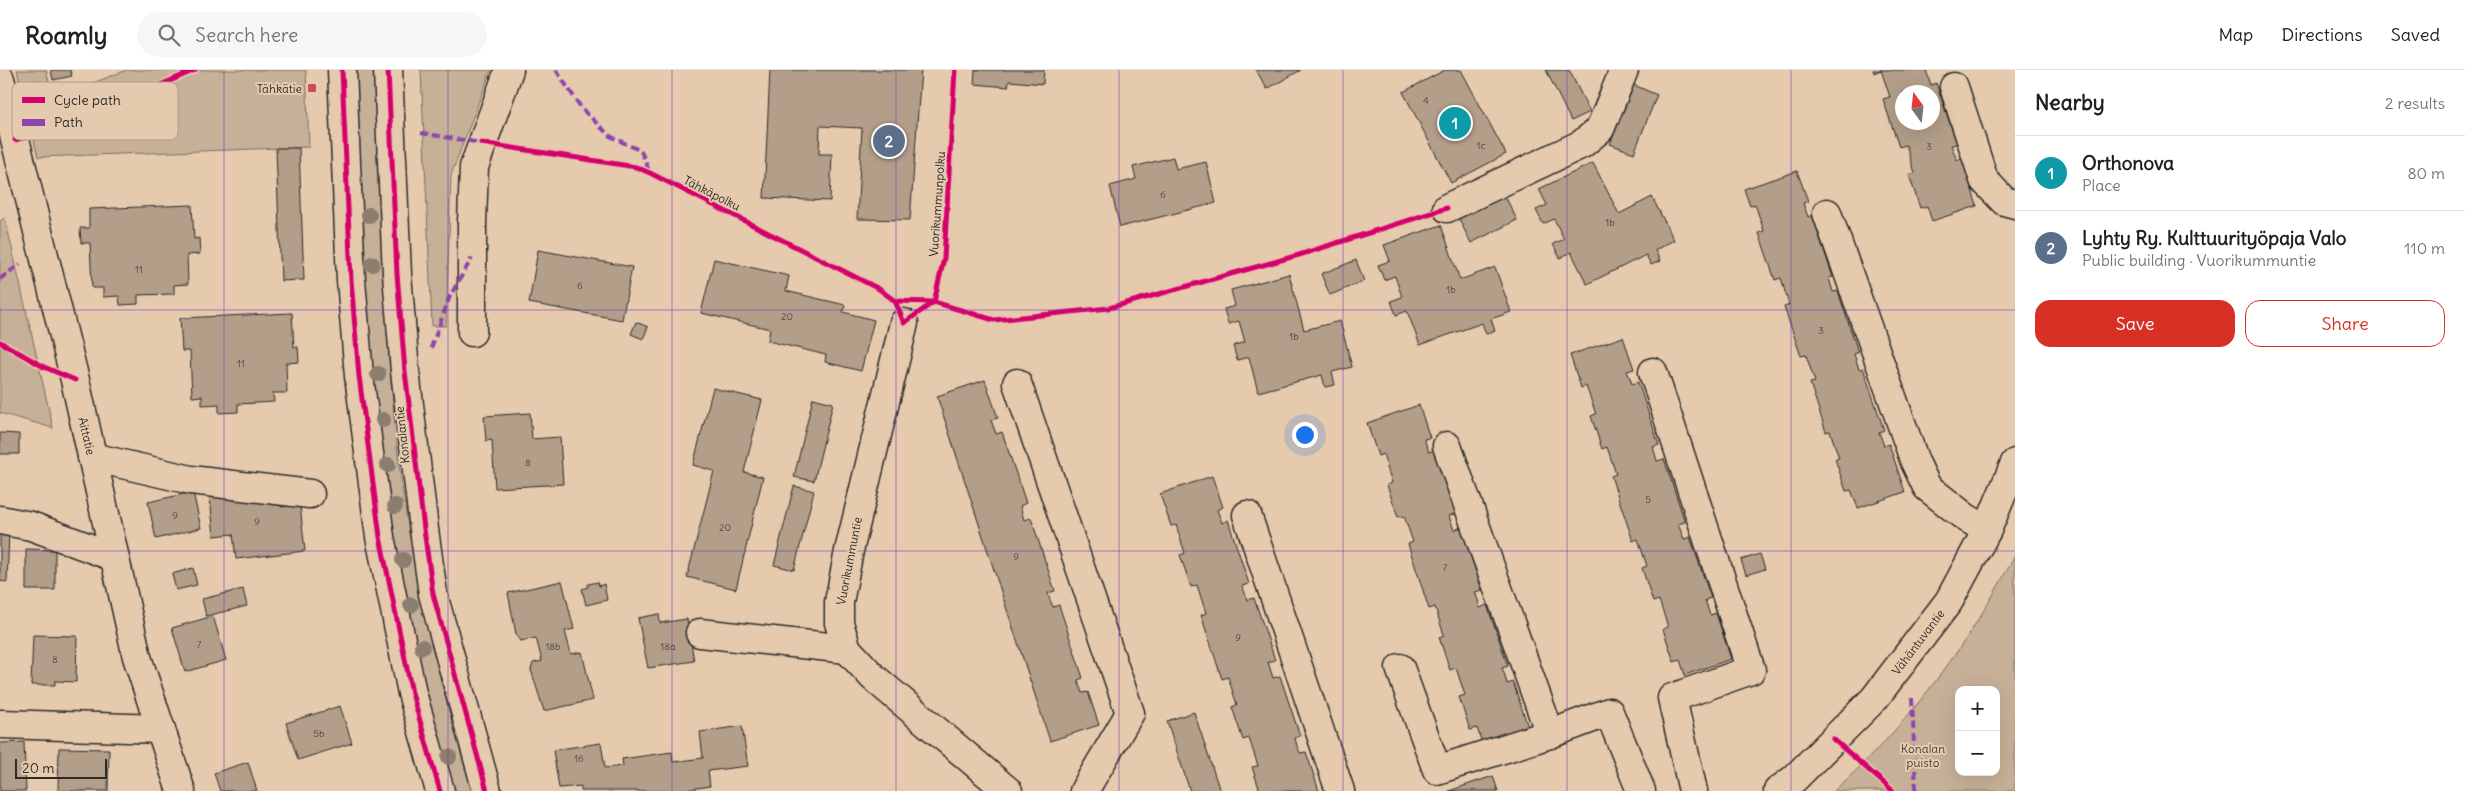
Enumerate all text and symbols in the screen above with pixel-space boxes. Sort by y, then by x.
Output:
search box [137,12,487,57]
text: Roamly [25,20,107,50]
icon: search [155,21,183,49]
text: Search here [195,23,298,47]
text: Map [2218,23,2253,46]
text: Directions [2281,23,2363,46]
text: Saved [2391,23,2440,46]
place label: Tähkätie [257,81,302,96]
legend [12,82,178,140]
marker: Tähkätie [306,82,318,94]
north arrow [1895,85,1940,130]
text: Nearby [2035,89,2105,116]
text: Cycle path [54,91,121,109]
text: 2 results [2385,93,2445,113]
house number: 4 [1423,94,1429,107]
pin: 1 [1439,104,1471,142]
text: Path [54,113,83,131]
pin: 2 [873,122,905,160]
house number: 1c [1476,139,1486,152]
house number: 3 [1926,140,1932,153]
street label: Vuorikummunpolku [926,151,948,257]
text: Orthonova [2082,151,2174,175]
text: 1 [2048,163,2054,183]
text: 80 m [2407,163,2445,183]
street label: Tähkäpolku [681,172,743,214]
text: Place [2082,175,2121,195]
house number: 6 [1160,188,1166,201]
house number: 1b [1605,216,1615,229]
text: Lyhty Ry. Kulttuurityöpaja Valo [2082,226,2346,250]
text: 2 [2047,238,2055,258]
text: 110 m [2404,238,2445,258]
text: Public building · Vuorikummuntie [2082,250,2316,270]
house number: 11 [135,263,143,276]
house number: 6 [577,279,583,292]
house number: 1b [1446,283,1456,296]
button: Save [2035,300,2235,347]
button: Share [2245,300,2445,347]
house number: 20 [781,310,793,323]
house number: 3 [1818,324,1824,337]
house number: 1b [1289,330,1299,343]
house number: 11 [237,357,245,370]
street label: Konalantie [392,406,412,464]
street label: Aittatie [75,416,99,456]
your location [1292,422,1318,448]
house number: 8 [525,456,531,469]
house number: 5 [1645,493,1651,506]
house number: 9 [172,509,178,522]
house number: 9 [254,515,260,528]
street label: Vuorikummuntie [833,516,865,606]
house number: 20 [719,521,731,534]
house number: 9 [1013,550,1019,563]
house number: 7 [1443,561,1448,574]
street label: Vähäntuvantie [1888,606,1948,678]
house number: 9 [1235,631,1241,644]
house number: 7 [197,638,202,651]
house number: 18b [545,640,561,653]
house number: 18a [660,640,676,653]
house number: 8 [52,653,58,666]
map controls [1955,686,2000,776]
button: + [1955,686,2000,731]
house number: 5b [313,727,325,740]
button: − [1955,731,2000,776]
park label: Konalan puisto [1901,741,1945,770]
house number: 16 [574,752,584,765]
scale bar [15,756,108,779]
text: 20 m [22,759,55,777]

